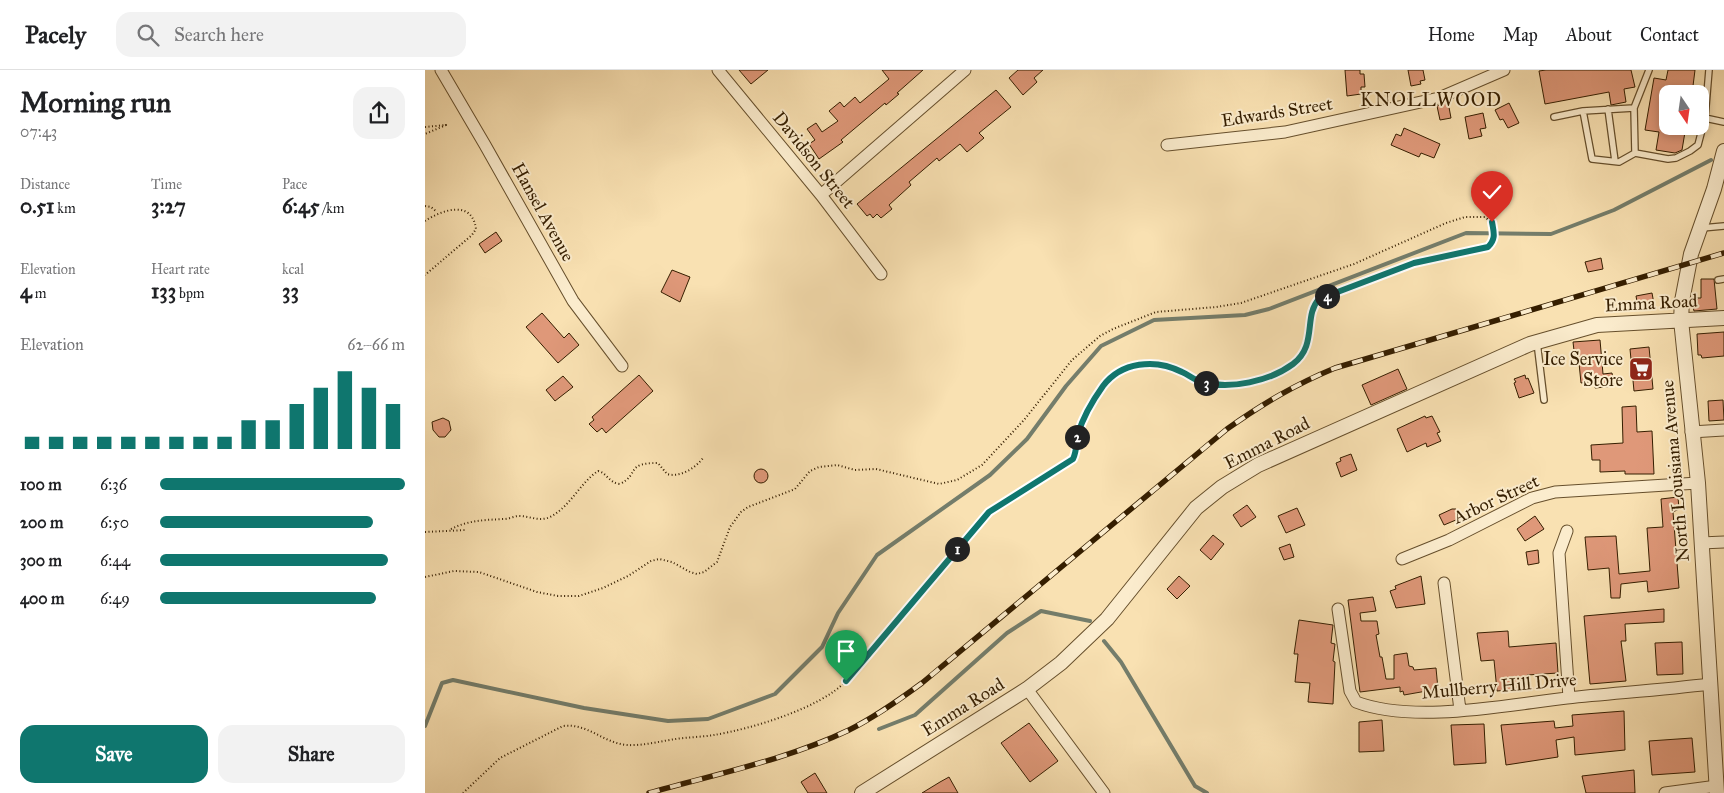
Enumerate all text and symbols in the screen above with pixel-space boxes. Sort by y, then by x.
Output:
search box [116,12,466,57]
text: Pacely [25,20,86,50]
icon: search [134,21,162,49]
text: Search here [174,23,264,46]
text: Home [1428,24,1475,46]
text: Map [1503,24,1538,46]
text: About [1566,24,1612,46]
text: Contact [1640,24,1699,46]
text: Morning run [20,85,171,120]
north arrow [1659,85,1709,135]
map controls [1659,85,1709,135]
button: share [353,87,405,139]
district label: KNOLLWOOD [1360,88,1502,111]
street label: Edwards Street [1220,92,1335,132]
street label: Davidson Street [768,107,860,213]
text: 07:43 [20,122,57,141]
street label: Hansel Avenue [507,159,579,265]
pin [1471,171,1513,222]
text: Distance [20,176,70,193]
text: Time [151,176,182,193]
text: Pace [282,176,307,193]
icon: check [1478,178,1506,206]
text: 0.51 [20,193,54,219]
text: 3:27 [151,193,186,219]
text: 6:45 [282,193,320,219]
text: km [54,200,76,217]
text: /km [320,200,345,217]
text: Elevation [20,261,76,278]
text: Heart rate [151,261,210,278]
text: kcal [282,261,304,278]
text: 4 [20,278,32,304]
text: 133 [151,278,176,304]
text: 33 [282,278,299,304]
pin: 4 [1315,284,1339,308]
text: m [32,285,46,302]
text: bpm [176,285,205,302]
text: 4 [1324,288,1331,305]
street label: Emma Road [1604,290,1698,316]
text: Elevation [20,335,84,354]
text: 62–66 m [347,335,405,354]
place label: Ice Service Store [1543,348,1623,391]
supermarket icon: Ice Service Store [1628,356,1654,382]
pin: 3 [1193,370,1219,396]
text: 3 [1204,375,1209,392]
street label: North Louisiana Avenue [1656,379,1694,563]
street label: Emma Road [1221,412,1313,474]
pin: 2 [1065,424,1089,450]
text: 2 [1074,429,1081,446]
street label: Arbor Street [1449,469,1543,529]
text: 100 m [20,475,62,494]
text: 6:36 [100,475,127,494]
text: 200 m [20,513,63,532]
text: 6:50 [100,513,129,532]
pin: 1 [945,536,969,562]
text: 1 [955,541,960,558]
text: 300 m [20,551,62,570]
text: 6:44 [100,551,130,570]
text: 400 m [20,589,64,608]
text: 6:49 [100,589,130,608]
pin [825,630,867,681]
icon: arrive [832,637,860,665]
street label: Mullberry Hill Drive [1421,668,1577,704]
street label: Emma Road [918,673,1008,741]
button: Save [20,725,208,783]
button: Share [218,725,405,783]

